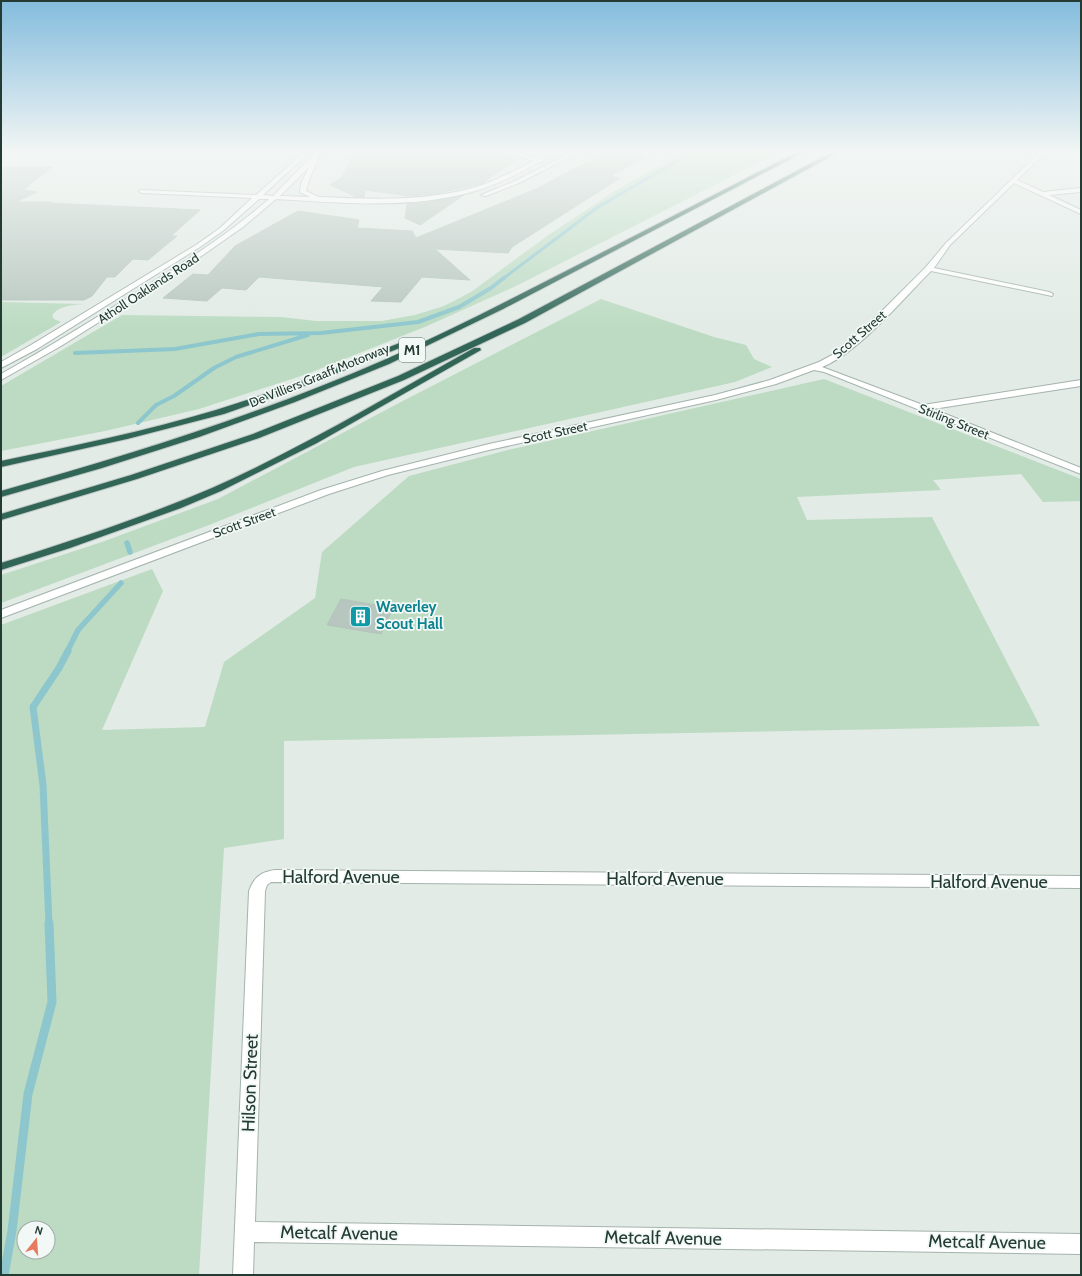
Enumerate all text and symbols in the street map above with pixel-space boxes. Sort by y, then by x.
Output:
street label: Atholl Oaklands Road [94,249,202,327]
street label: Scott Street [829,306,889,362]
road number: M1 [399,338,425,362]
street label: De Villiers Graaff Motorway [247,339,392,410]
street label: Stirling Street [916,400,992,443]
street label: Scott Street [521,417,589,447]
street label: Scott Street [210,503,278,541]
place label: Waverley Scout Hall [376,598,443,633]
building icon: Waverley Scout Hall [348,603,374,629]
street label: Halford Avenue [282,866,400,888]
street label: Halford Avenue [606,868,724,890]
street label: Halford Avenue [930,871,1048,893]
street label: Hilson Street [237,1033,263,1133]
north arrow [16,1220,56,1260]
street label: Metcalf Avenue [280,1221,398,1245]
text: N [33,1223,45,1238]
street label: Metcalf Avenue [604,1226,722,1250]
street label: Metcalf Avenue [928,1230,1046,1254]

